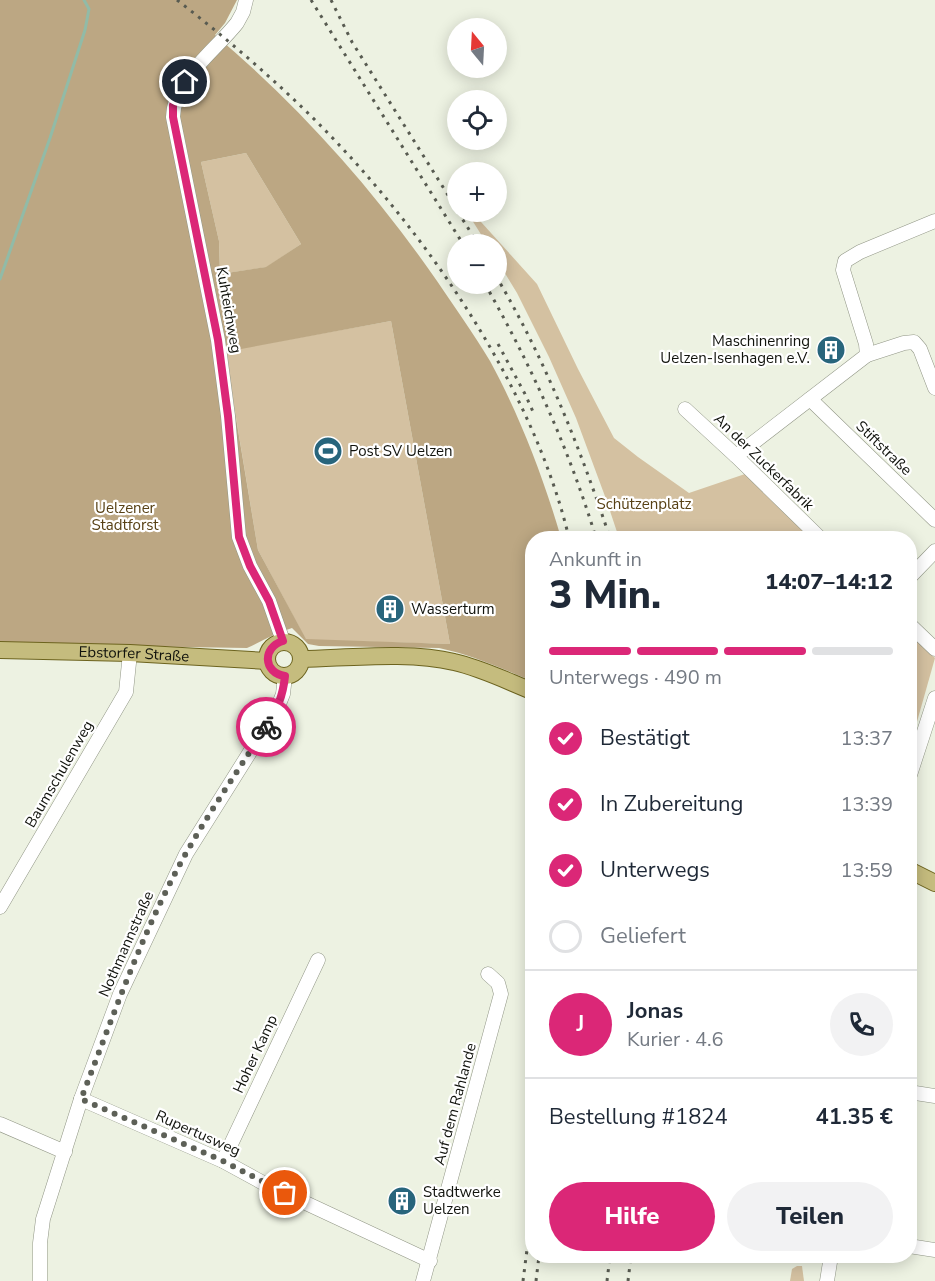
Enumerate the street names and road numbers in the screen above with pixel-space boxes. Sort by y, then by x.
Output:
street label: Kuhteichweg [212,265,246,355]
street label: An der Zuckerfabrik [709,409,819,516]
street label: Stiftstraße [852,416,916,480]
street label: Ebstorfer Straße [78,642,190,666]
street label: Baumschulenweg [20,717,98,831]
street label: Nothmannstraße [94,888,158,1000]
street label: Hoher Kamp [228,1011,282,1096]
street label: Auf dem Rahlande [429,1041,481,1167]
street label: Rupertusweg [152,1105,244,1161]

